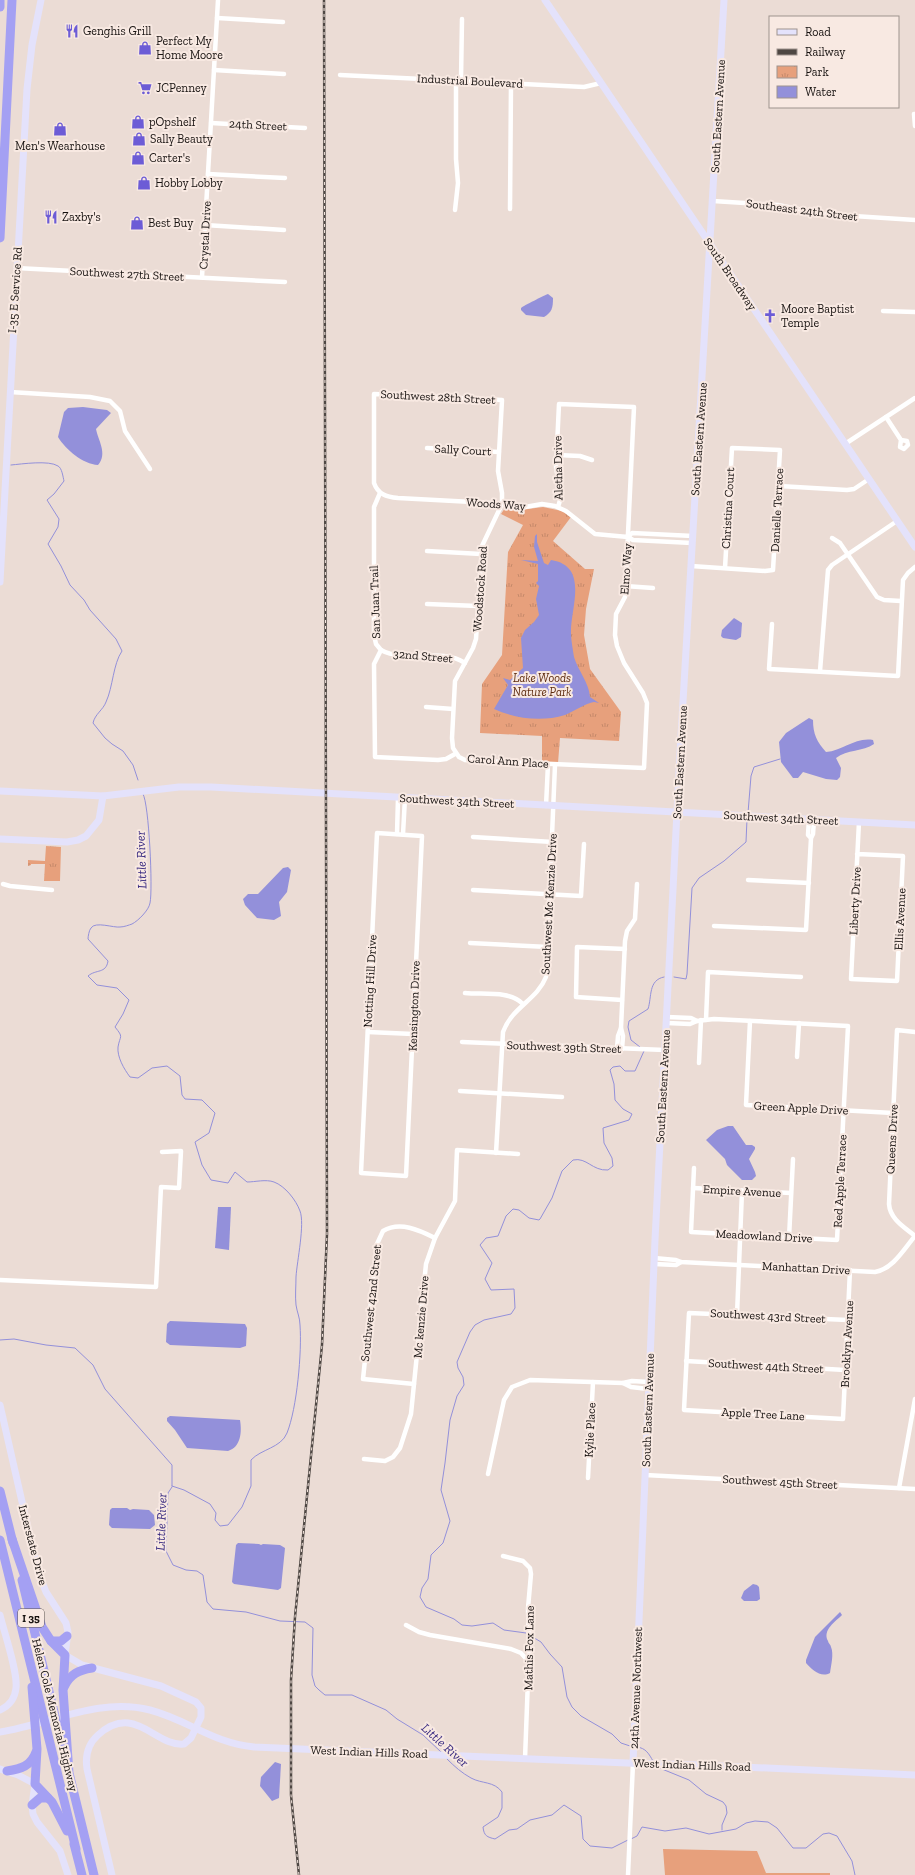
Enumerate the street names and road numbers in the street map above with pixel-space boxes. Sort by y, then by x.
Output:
street label: South Eastern Avenue [708,59,728,173]
street label: Industrial Boulevard [417,71,524,91]
street label: 24th Street [229,116,288,134]
street label: Southeast 24th Street [745,196,859,224]
street label: Crystal Drive [196,200,214,270]
street label: South Broadway [701,235,760,314]
street label: I-35 E Service Rd [5,246,25,334]
street label: Southwest 27th Street [69,264,185,284]
street label: South Eastern Avenue [688,382,710,496]
street label: Southwest 28th Street [380,387,497,407]
street label: Aletha Drive [550,435,566,500]
street label: Sally Court [434,442,492,459]
street label: Christina Court [719,466,737,549]
street label: Danielle Terrace [768,467,786,552]
street label: Woods Way [466,495,527,513]
street label: Elmo Way [617,542,635,595]
street label: Woodstock Road [470,545,490,632]
street label: San Juan Trail [367,565,383,639]
street label: 32nd Street [393,646,454,666]
street label: South Eastern Avenue [670,705,690,819]
street label: Carol Ann Place [467,751,550,771]
street label: Southwest 34th Street [399,791,515,811]
street label: Southwest 34th Street [723,808,839,828]
street label: Southwest Mc Kenzie Drive [538,833,560,975]
street label: Liberty Drive [846,866,864,935]
street label: Ellis Avenue [891,887,909,951]
street label: Notting Hill Drive [361,934,379,1028]
street label: Kensington Drive [405,960,423,1051]
street label: South Eastern Avenue [653,1029,673,1143]
street label: Southwest 39th Street [506,1038,622,1056]
street label: Green Apple Drive [753,1099,849,1117]
street label: Queens Drive [883,1103,901,1174]
street label: Red Apple Terrace [831,1134,849,1228]
street label: Empire Avenue [702,1182,782,1200]
street label: Meadowland Drive [715,1226,813,1246]
street label: Southwest 42nd Street [358,1243,384,1362]
street label: Manhattan Drive [762,1259,851,1277]
street label: Mc kenzie Drive [410,1275,432,1359]
street label: Brooklyn Avenue [838,1300,856,1388]
street label: Southwest 43rd Street [710,1306,827,1326]
street label: South Eastern Avenue [639,1353,657,1467]
street label: Southwest 44th Street [708,1356,825,1376]
street label: Kylie Place [582,1402,598,1458]
street label: Apple Tree Lane [721,1405,805,1423]
street label: Southwest 45th Street [722,1472,839,1492]
street label: Interstate Drive [16,1503,51,1587]
street label: Mathis Fox Lane [521,1605,537,1691]
road number: I 35 [18,1609,44,1627]
street label: 24th Avenue Northwest [627,1626,645,1749]
street label: Helen Cole Memorial Highway [29,1637,81,1794]
street label: West Indian Hills Road [310,1743,428,1761]
street label: West Indian Hills Road [633,1756,751,1774]

